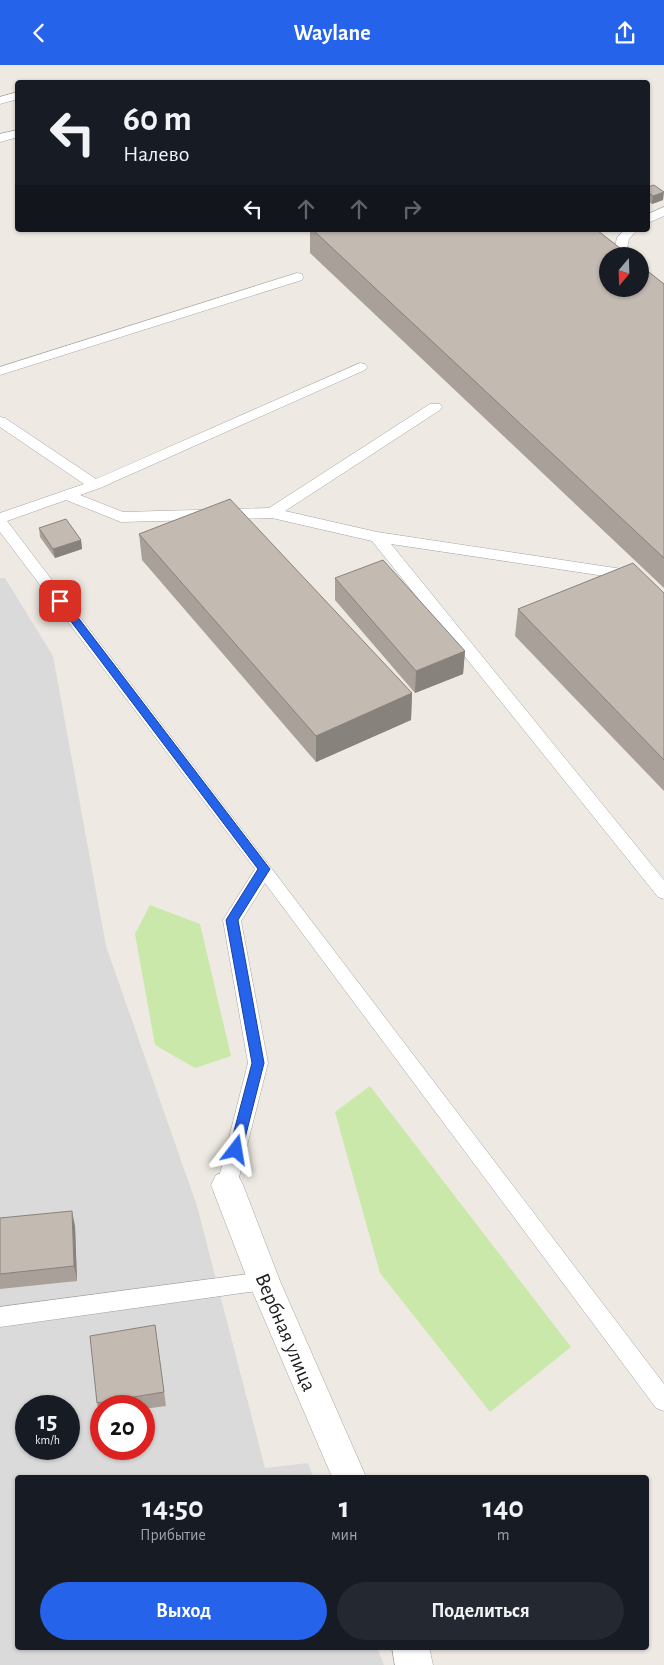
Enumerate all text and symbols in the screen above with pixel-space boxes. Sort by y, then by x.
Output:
icon: back [25,19,53,47]
icon: share [611,19,639,47]
text: Waylane [293,22,371,44]
icon: left [40,100,105,165]
text: 60 m [123,102,192,137]
text: Налево [123,143,189,165]
icon: left [239,195,267,223]
icon: ahead [292,195,320,223]
icon: ahead [345,195,373,223]
icon: right [398,195,426,223]
north arrow [599,247,649,297]
map controls [599,247,649,297]
pin [39,580,81,622]
icon: arrive [46,587,74,615]
position arrow [209,1123,261,1175]
street label: Вербная улица [251,1270,320,1395]
speed limit sign: 20 [90,1395,155,1460]
text: 15 [38,1409,57,1434]
text: km/h [35,1434,60,1446]
text: 14:50 [142,1493,204,1523]
text: 1 [339,1493,350,1523]
text: 140 [482,1493,524,1523]
text: Прибытие [140,1527,206,1543]
text: мин [331,1527,357,1543]
text: m [497,1527,510,1543]
button: Выход [40,1582,327,1640]
button: Поделиться [337,1582,624,1640]

